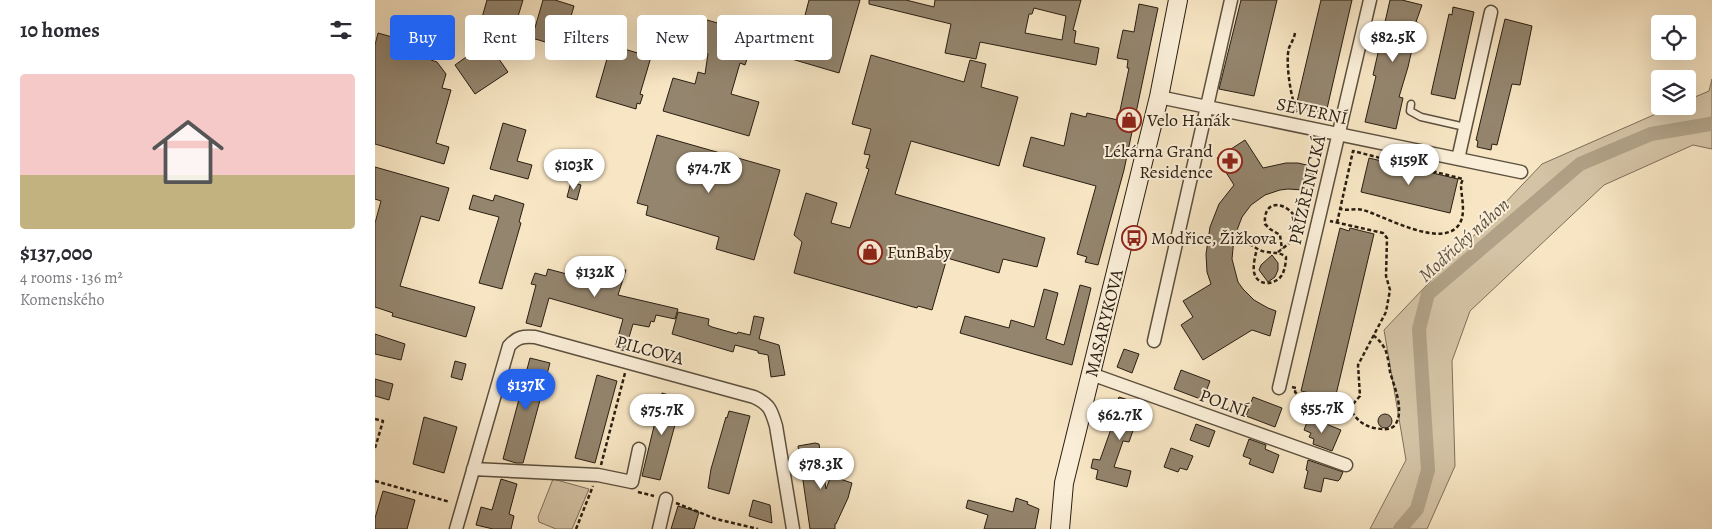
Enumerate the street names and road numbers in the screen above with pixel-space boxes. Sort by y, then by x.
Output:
street label: SEVERNÍ [1274,92,1350,130]
street label: PŘÍZŘENICKÁ [1283,133,1331,247]
street label: MASARYKOVA [1079,266,1129,379]
street label: PILCOVA [613,329,687,371]
street label: POLNÍ [1196,383,1252,423]

